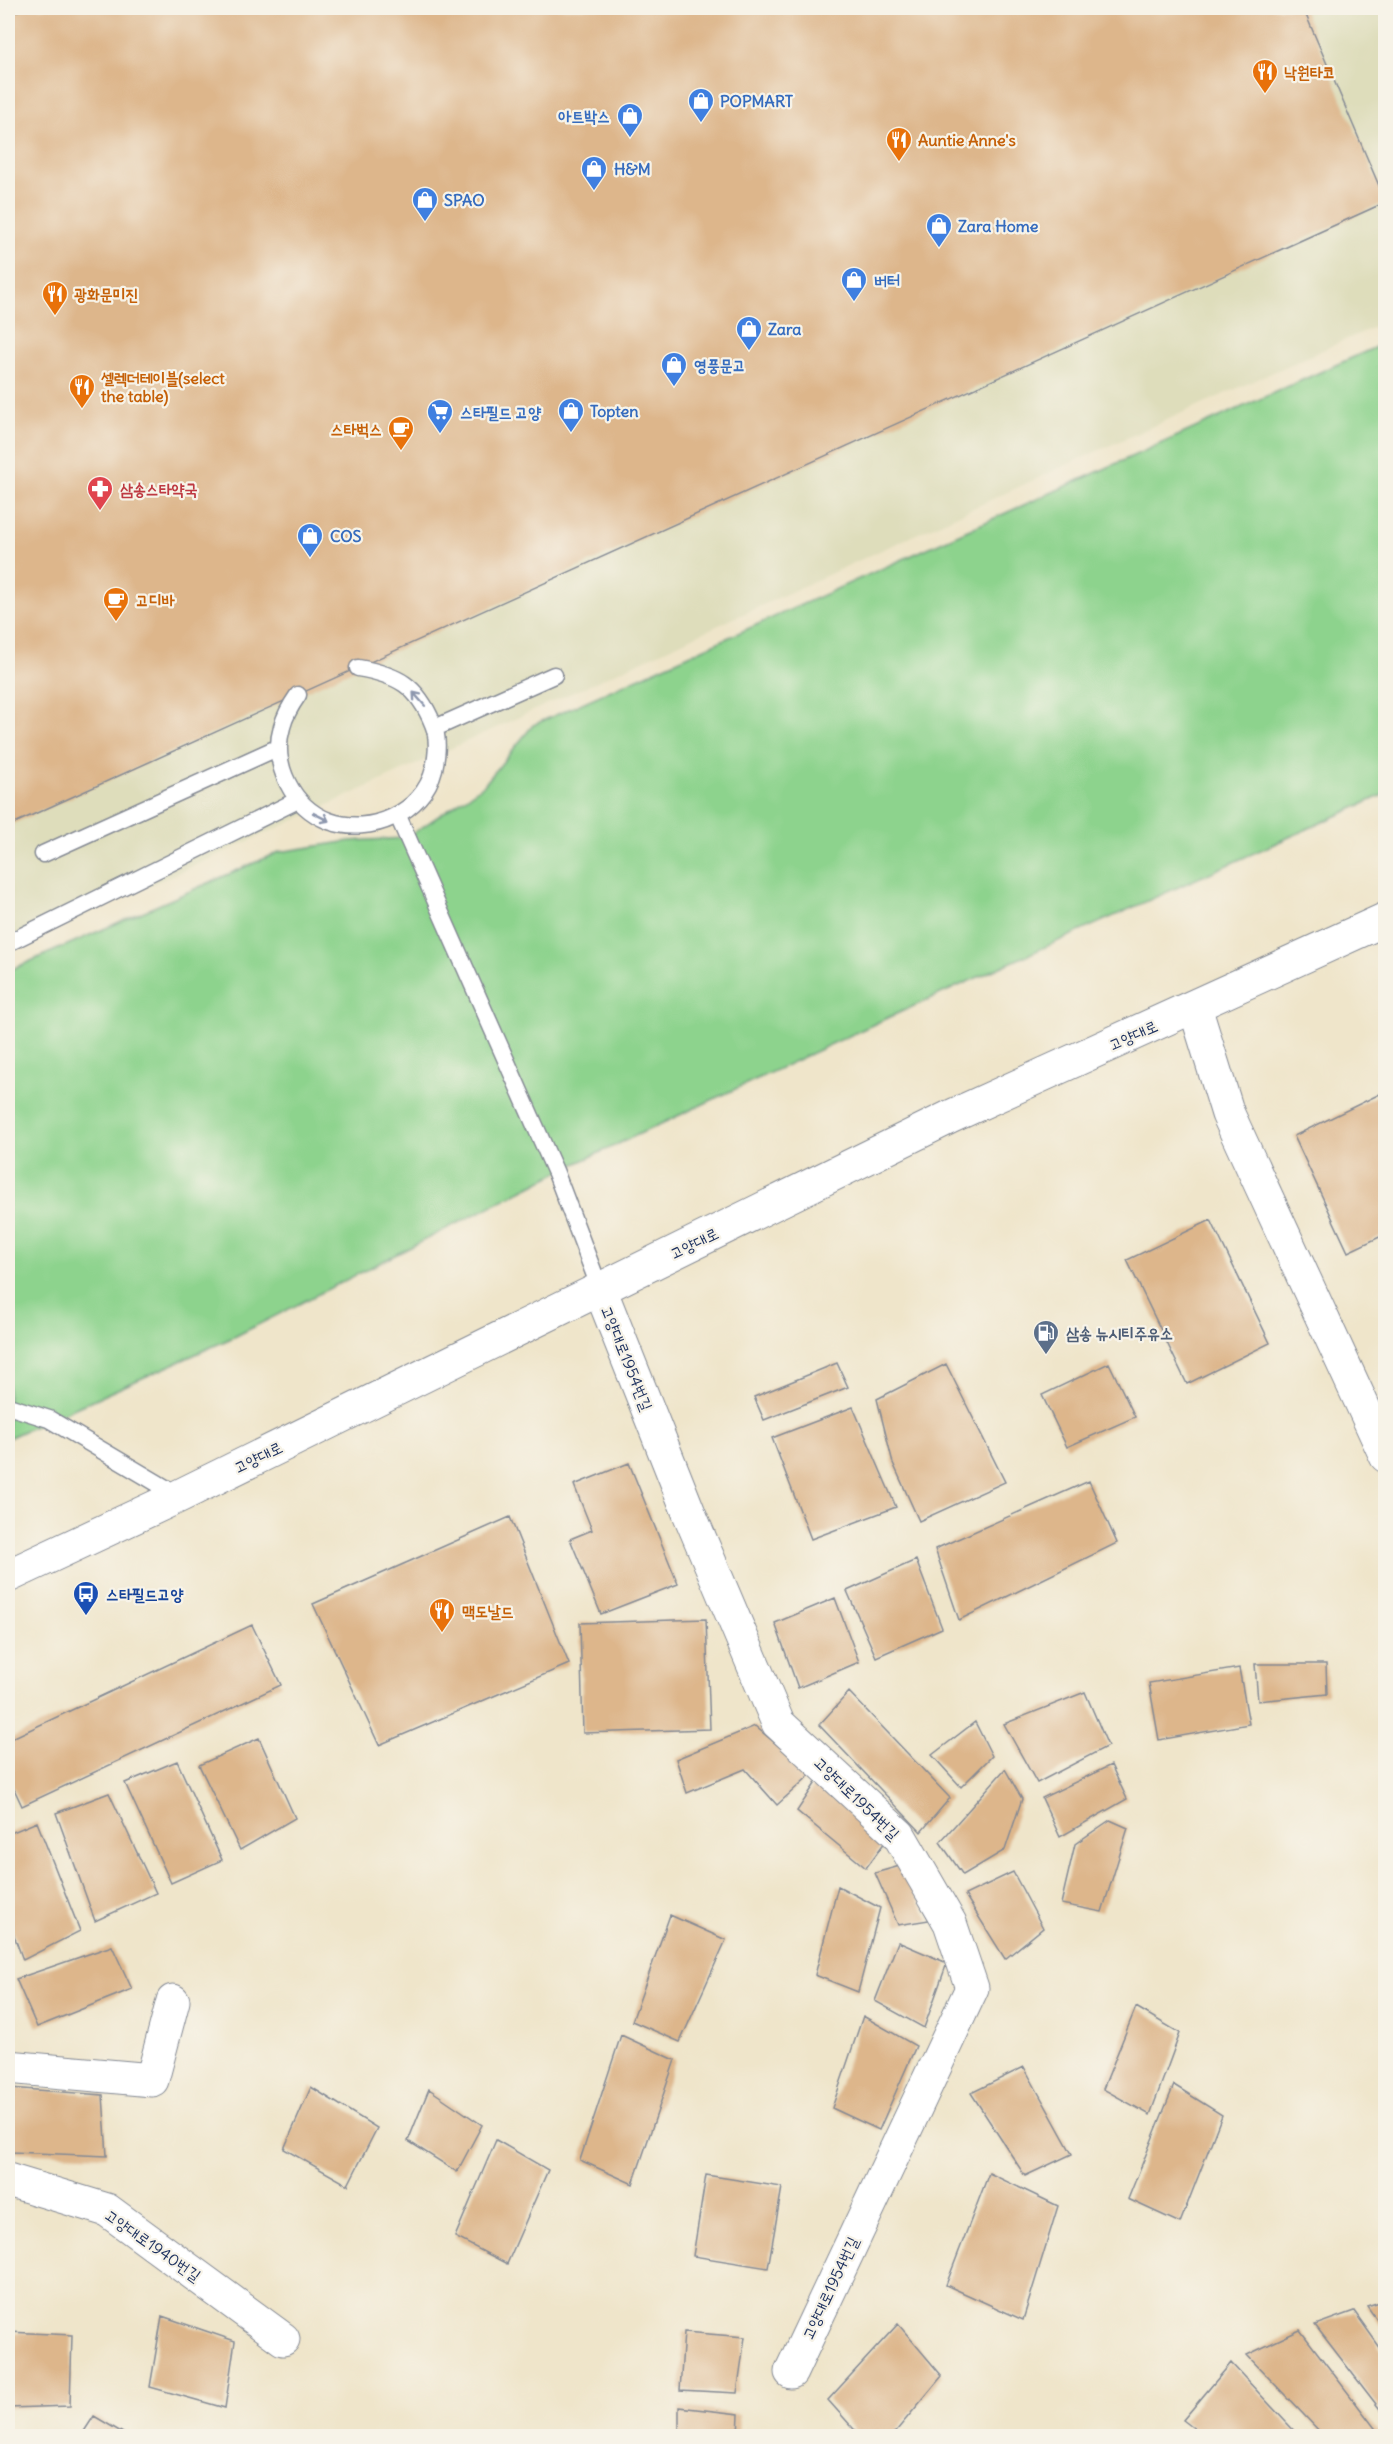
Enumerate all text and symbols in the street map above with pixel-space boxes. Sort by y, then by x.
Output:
restaurant icon: 낙원타코 [1250,57,1280,95]
place label: 낙원타코 [1284,62,1336,82]
shop icon: POPMART [686,86,716,124]
place label: POPMART [720,91,794,111]
shop icon: 아트박스 [615,101,645,139]
place label: 아트박스 [558,106,610,126]
restaurant icon: Auntie Anne's [884,125,914,163]
place label: Auntie Anne's [918,130,1016,150]
shop icon: H&M [579,154,609,192]
place label: H&M [614,159,651,179]
shop icon: SPAO [410,185,440,223]
place label: SPAO [444,190,485,210]
shop icon: Zara Home [924,211,954,249]
place label: Zara Home [958,216,1039,236]
shop icon: 버터 [839,265,869,303]
place label: 버터 [874,270,900,290]
restaurant icon: 광화문미진 [40,279,70,317]
place label: 광화문미진 [74,284,138,304]
shop icon: Zara [734,314,764,352]
place label: Zara [768,319,801,339]
shop icon: 영풍문고 [659,350,689,388]
place label: 영풍문고 [694,355,746,375]
place label: 셀렉더테이블(select the table) [101,368,225,407]
restaurant icon: 셀렉더테이블(select the table) [67,372,97,410]
shop icon: Topten [556,396,586,434]
supermarket icon: 스타필드 고양 [425,397,455,435]
place label: Topten [590,401,638,422]
place label: 스타필드 고양 [460,402,541,422]
cafe icon: 스타벅스 [386,414,416,452]
place label: 스타벅스 [331,419,382,439]
pharmacy icon: 삼송스타약국 [85,474,115,512]
place label: 삼송스타약국 [120,479,197,499]
shop icon: COS [295,521,325,559]
place label: COS [330,526,362,546]
cafe icon: 고디바 [101,585,131,623]
place label: 고디바 [136,590,175,610]
one-way arrow [413,691,427,707]
one-way arrow [312,811,330,823]
street label: 고양대로 [1105,1015,1161,1055]
street label: 고양대로 [666,1223,722,1263]
street label: 고양대로1954번길 [597,1303,657,1413]
fuel station icon: 삼송 뉴시티주유소 [1031,1318,1061,1356]
place label: 삼송 뉴시티주유소 [1066,1323,1173,1343]
street label: 고양대로 [230,1437,286,1477]
bus stop icon: 스타필드고양 [71,1579,101,1617]
place label: 스타필드고양 [106,1584,183,1604]
restaurant icon: 맥도날드 [427,1596,457,1634]
place label: 맥도날드 [462,1601,514,1621]
street label: 고양대로1954번길 [810,1752,904,1844]
street label: 고양대로1940번길 [101,2205,205,2286]
street label: 고양대로1954번길 [797,2233,863,2343]

